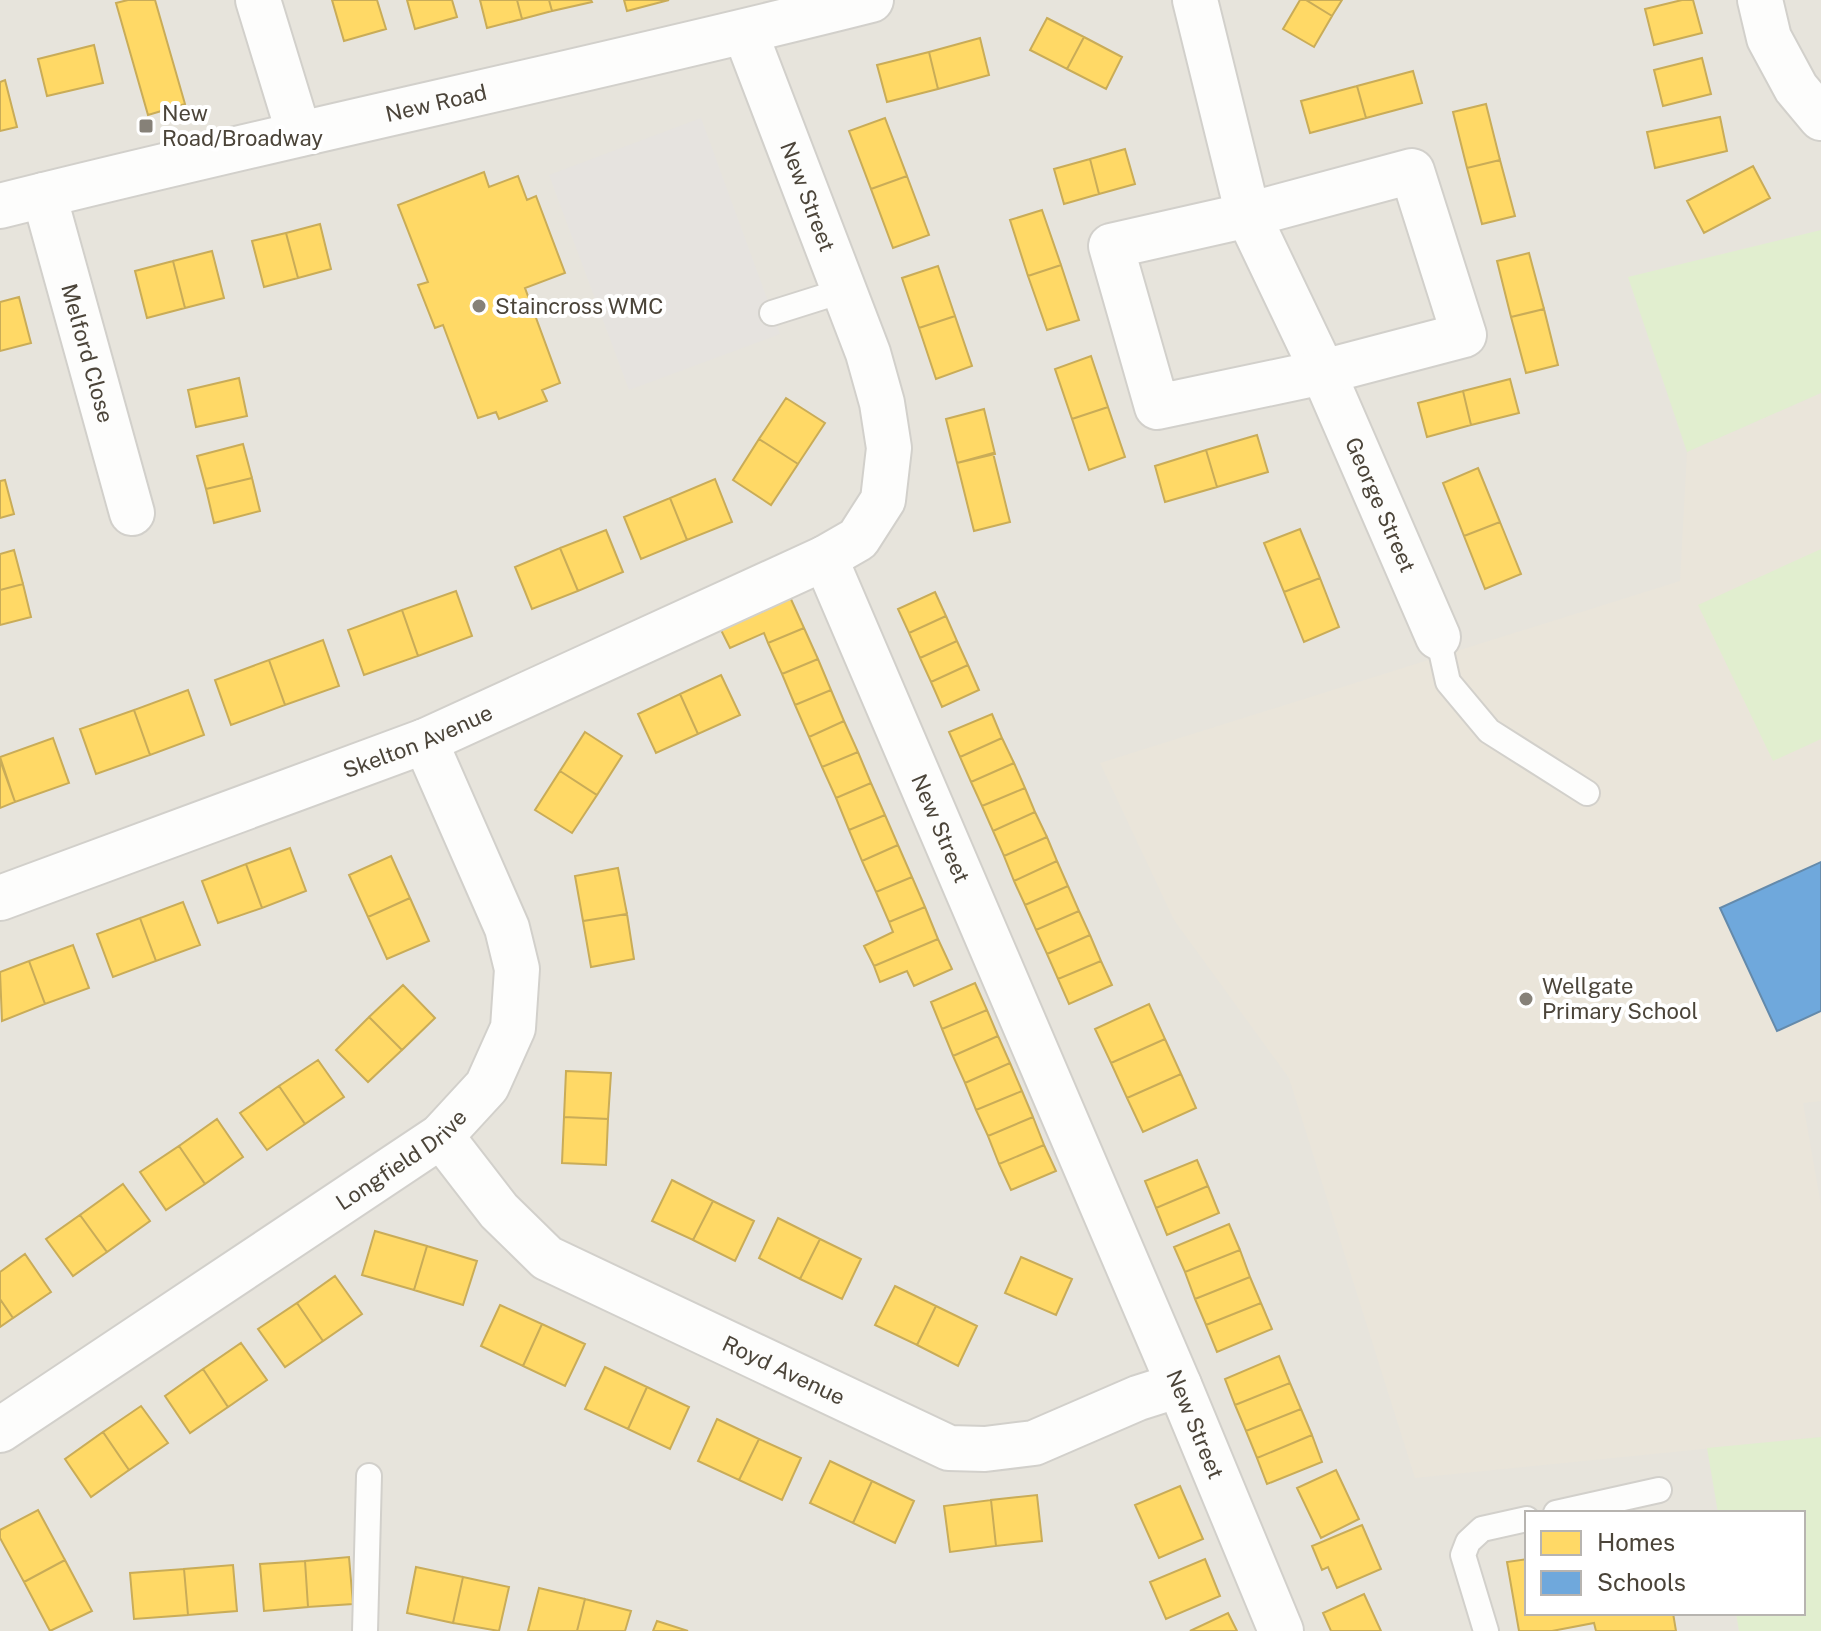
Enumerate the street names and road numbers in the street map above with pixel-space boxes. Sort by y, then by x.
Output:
street label: New Road [383,79,489,127]
street label: New Street [775,138,841,255]
street label: Melford Close [56,281,119,426]
street label: George Street [1340,433,1421,576]
street label: Skelton Avenue [339,699,496,783]
street label: New Street [906,770,975,887]
street label: Longfield Drive [331,1104,472,1215]
street label: Royd Avenue [718,1330,849,1410]
street label: New Street [1161,1366,1229,1483]

